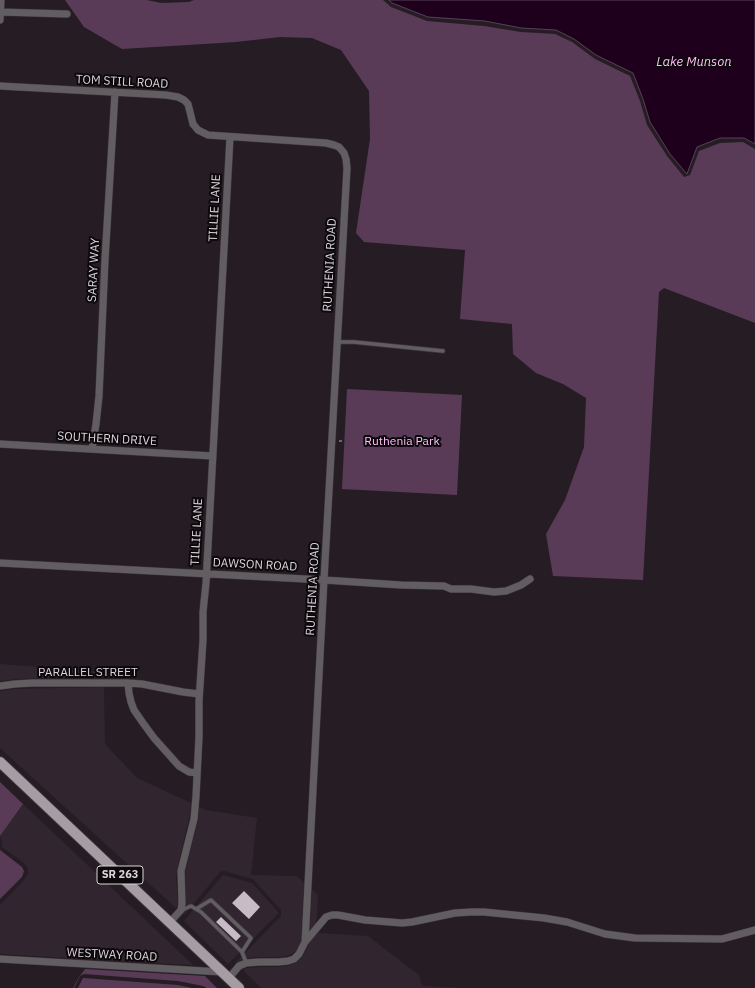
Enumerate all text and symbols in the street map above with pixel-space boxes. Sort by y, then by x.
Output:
water label: Lake Munson [656,54,732,70]
street label: TOM STILL ROAD [75,72,169,92]
street label: TILLIE LANE [206,174,224,242]
street label: RUTHENIA ROAD [320,218,340,312]
street label: SARAY WAY [85,238,103,302]
street label: SOUTHERN DRIVE [57,429,157,449]
park label: Ruthenia Park [364,435,440,449]
street label: TILLIE LANE [188,498,206,566]
street label: RUTHENIA ROAD [303,542,323,636]
street label: DAWSON ROAD [212,556,298,574]
street label: PARALLEL STREET [38,666,138,680]
road number: SR 263 [97,866,143,884]
street label: WESTWAY ROAD [66,945,158,965]

